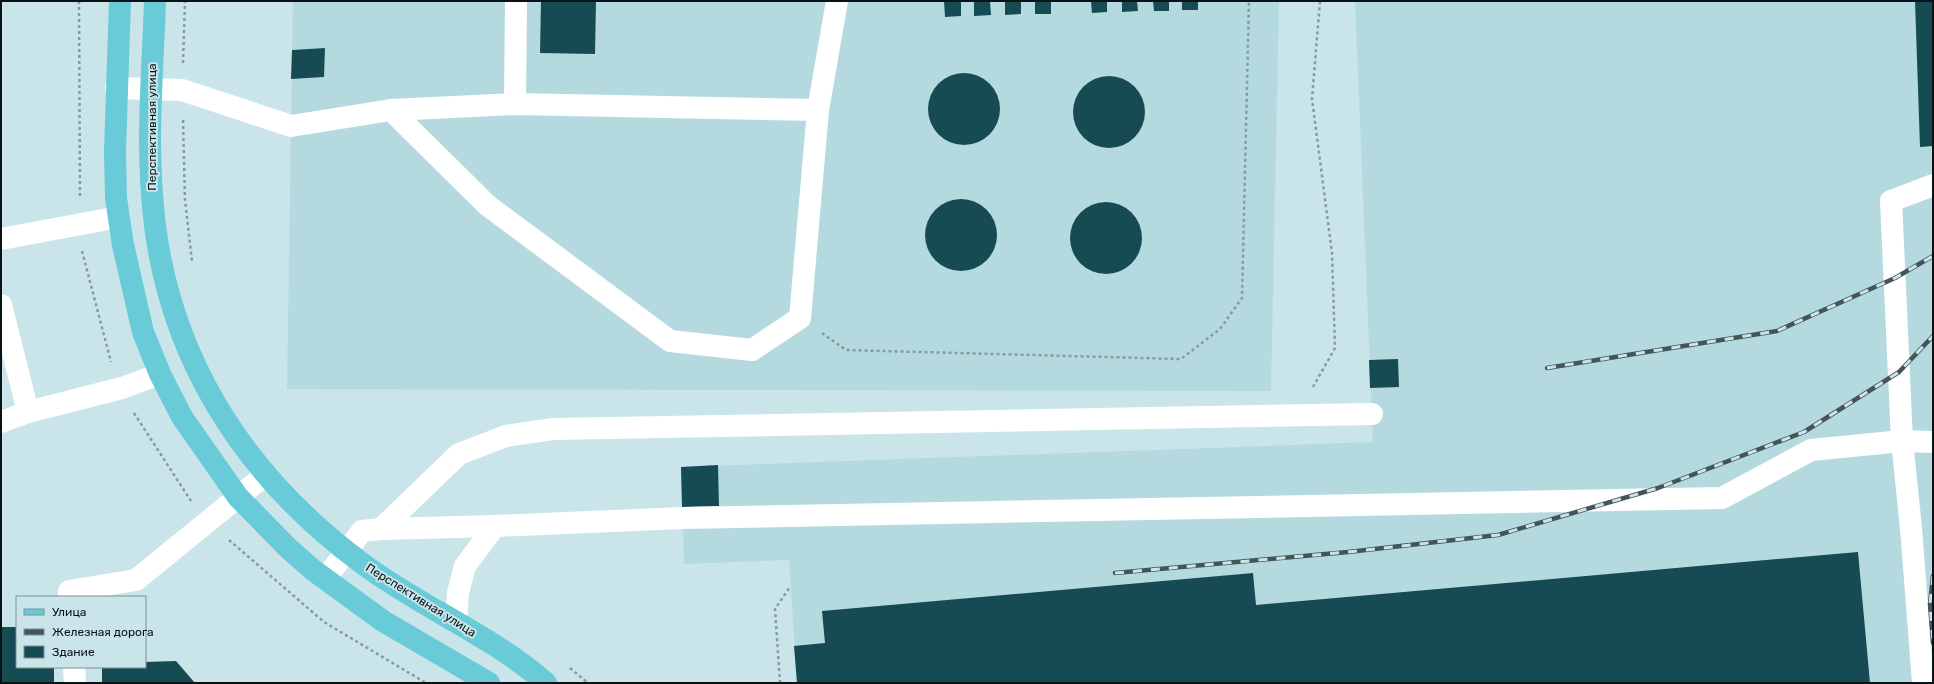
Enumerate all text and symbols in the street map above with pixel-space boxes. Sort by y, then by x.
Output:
street label: Перспективная улица [145,63,159,191]
street label: Перспективная улица [363,560,479,640]
legend [16,596,146,668]
text: Улица [52,605,86,619]
text: Железная дорога [52,625,154,639]
text: Здание [52,645,95,659]

